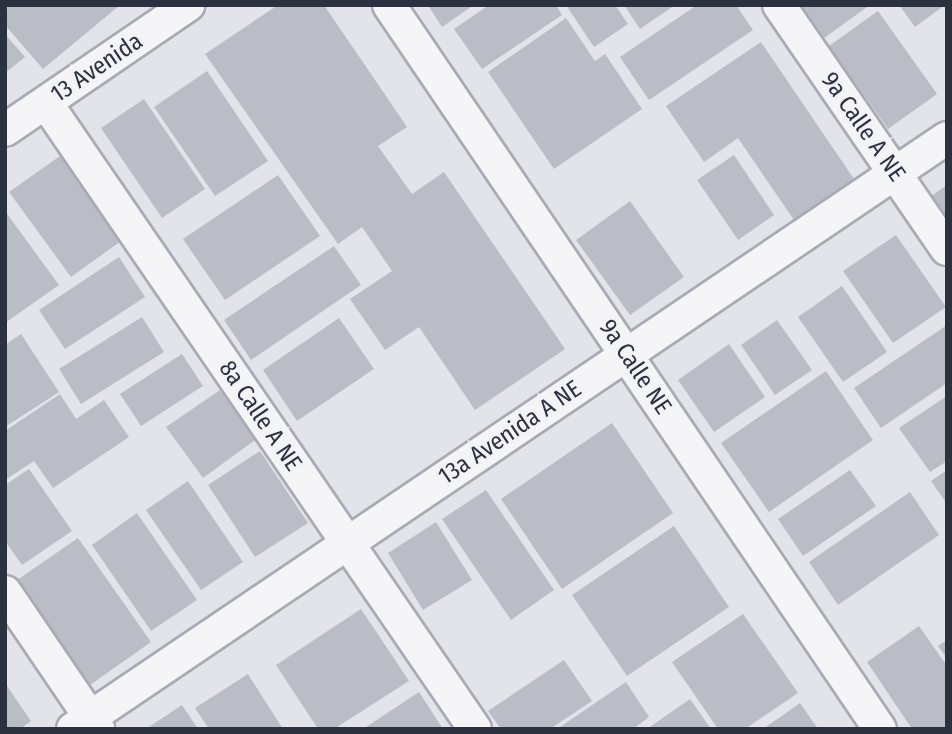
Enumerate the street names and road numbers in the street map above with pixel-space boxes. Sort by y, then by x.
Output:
street label: 13 Avenida [46,27,148,109]
street label: 9a Calle A NE [815,67,911,187]
street label: 9a Calle NE [593,314,677,420]
street label: 8a Calle A NE [213,355,307,477]
street label: 13a Avenida A NE [433,375,587,491]

